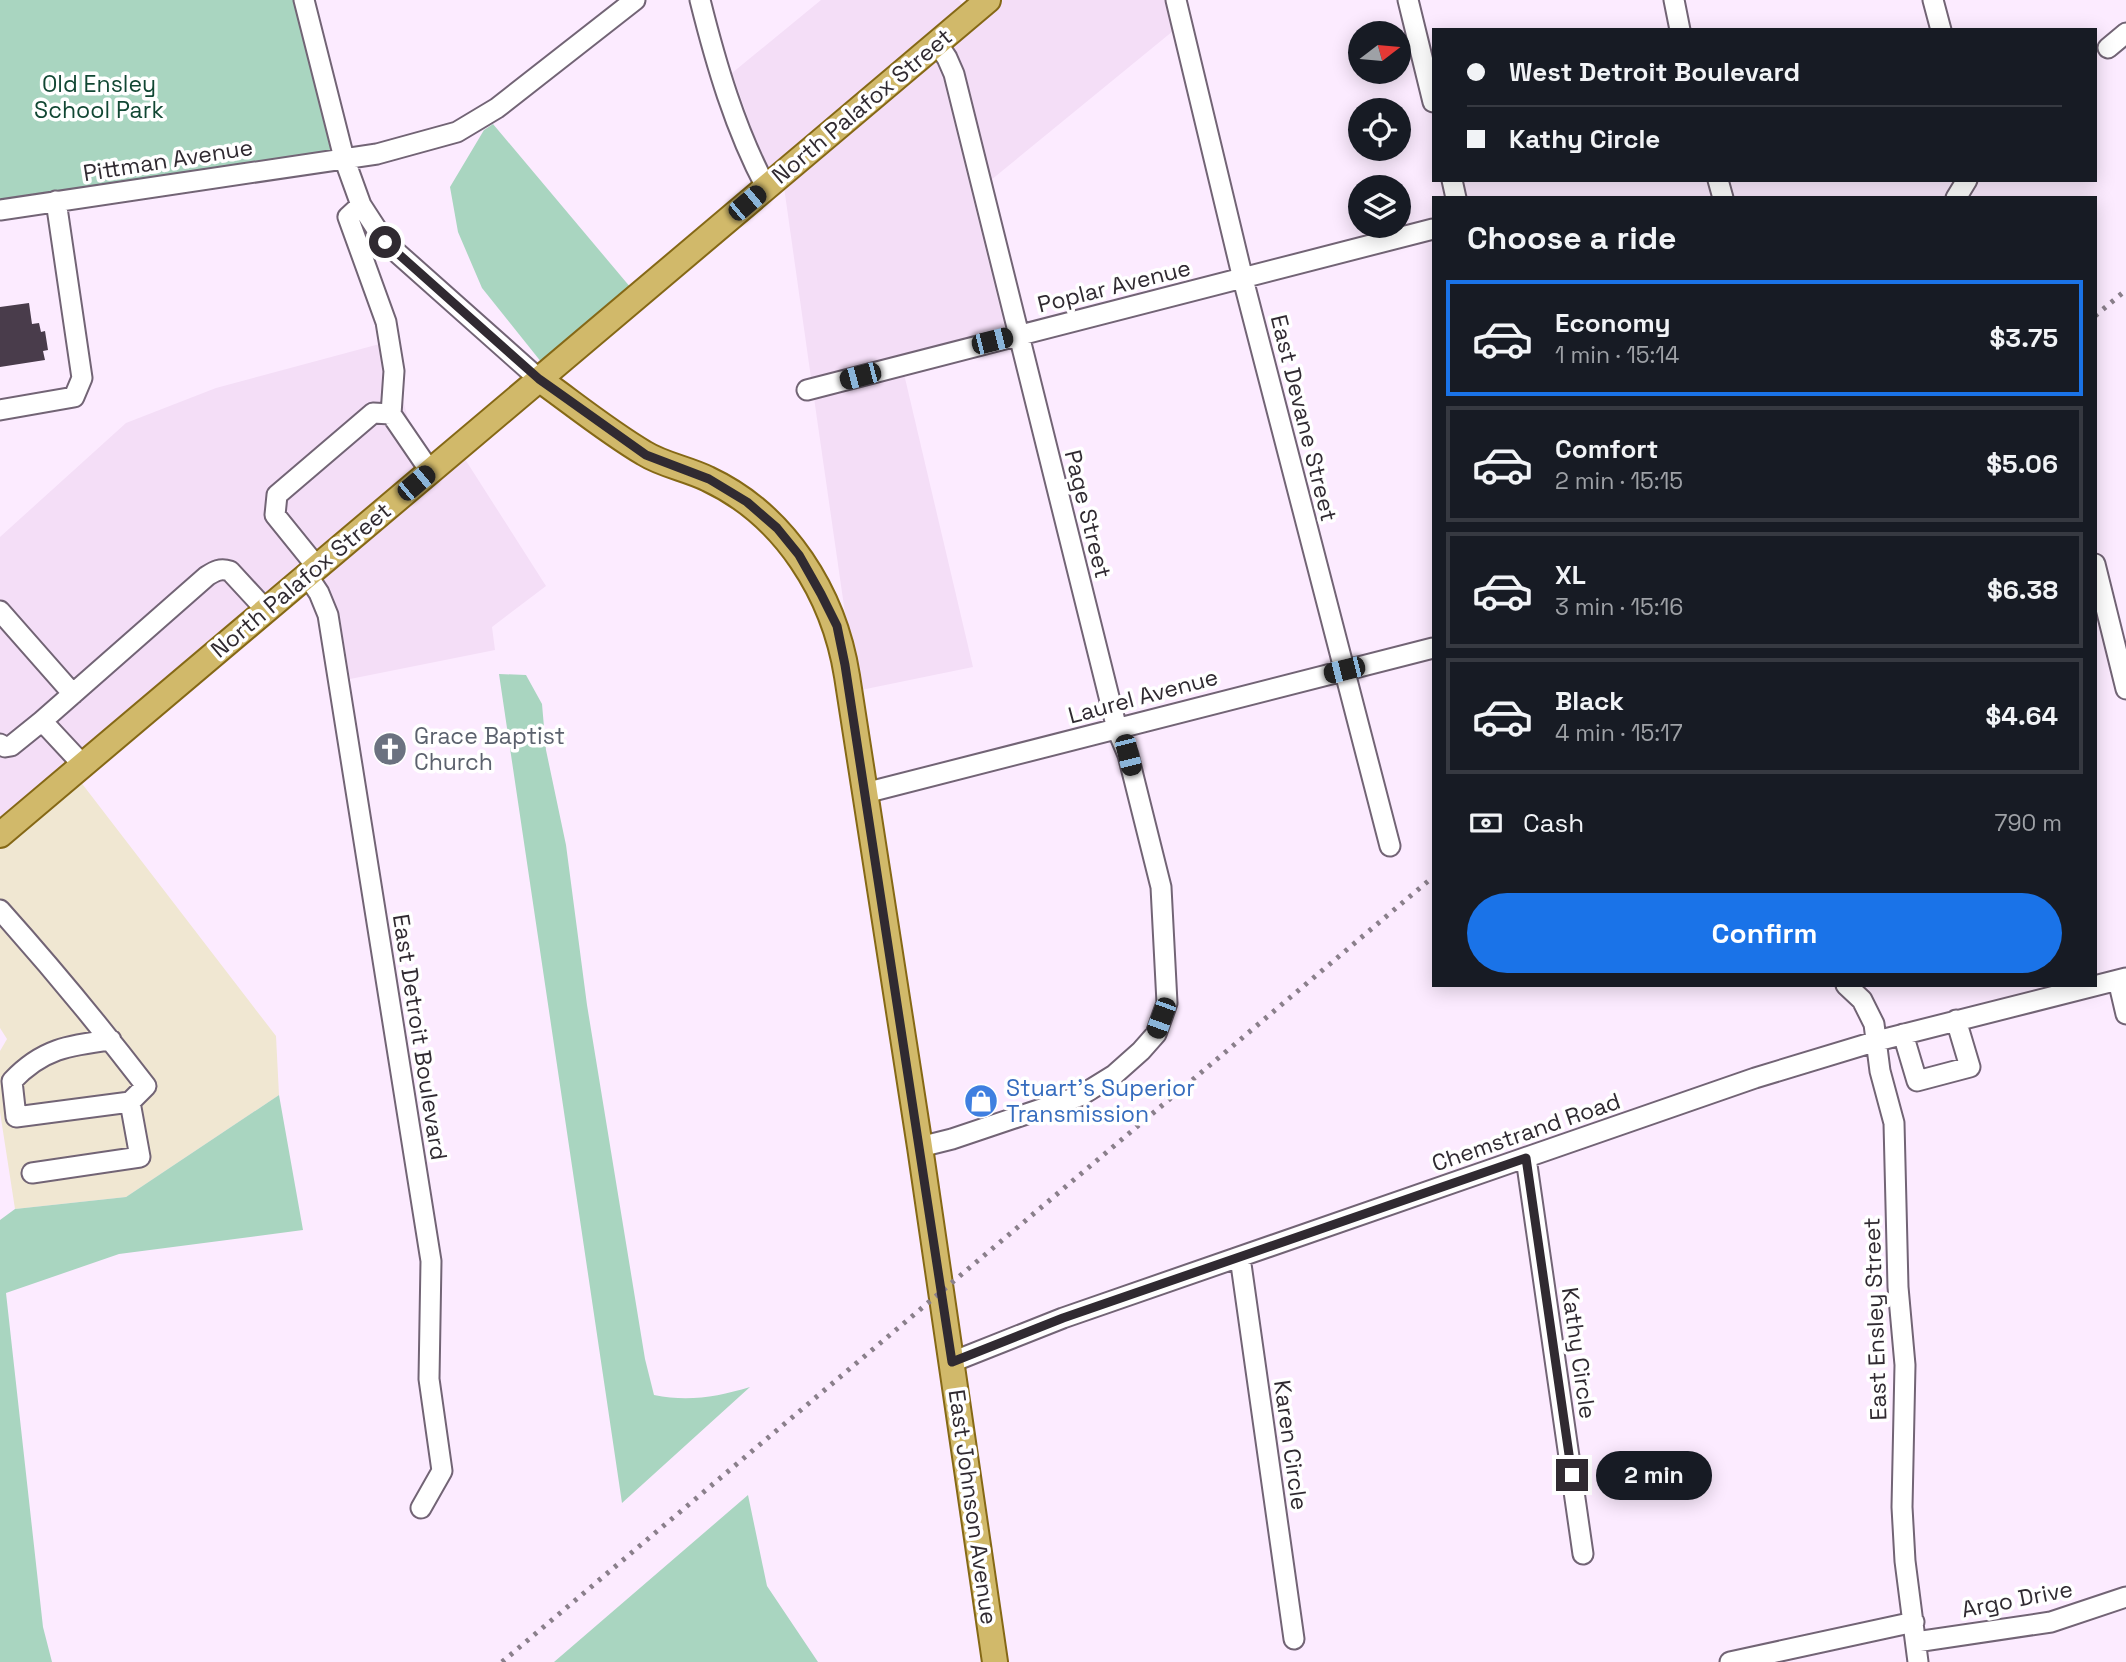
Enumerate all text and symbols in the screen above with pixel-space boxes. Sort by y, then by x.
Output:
north arrow [1348,21,1410,84]
map controls [1348,21,1411,238]
street label: North Palafox Street [766,22,958,190]
text: West Detroit Boulevard [1509,55,1800,89]
park label: Old Ensley School Park [34,69,164,125]
button: locate [1348,98,1411,161]
text: Kathy Circle [1509,122,1660,156]
street label: Pittman Avenue [81,132,255,188]
button: layers [1348,175,1411,238]
car [725,181,770,225]
text: Choose a ride [1467,218,1677,258]
route start [369,226,401,258]
street label: Poplar Avenue [1034,252,1194,320]
text: Economy [1555,306,1671,340]
icon: car [1471,307,1534,370]
street label: East Devane Street [1264,312,1344,524]
text: $3.75 [1990,321,2058,355]
car [970,326,1015,356]
text: 1 min · 15:14 [1555,340,1679,370]
car [837,360,884,392]
text: Comfort [1555,432,1658,466]
icon: car [1471,433,1534,496]
street label: Page Street [1058,447,1118,581]
text: $5.06 [1986,447,2058,481]
car [394,461,439,505]
text: 2 min · 15:15 [1555,466,1683,496]
street label: North Palafox Street [205,496,397,664]
text: XL [1555,558,1586,592]
icon: car [1471,559,1534,622]
text: $6.38 [1987,573,2058,607]
text: 3 min · 15:16 [1555,592,1683,622]
car [1322,655,1367,685]
street label: Laurel Avenue [1065,662,1221,730]
text: Black [1555,684,1624,718]
icon: car [1471,685,1534,748]
text: $4.64 [1986,699,2058,733]
text: 4 min · 15:17 [1555,718,1683,748]
place label: Grace Baptist Church [414,721,565,777]
church icon: Grace Baptist Church [371,730,409,768]
car [1113,732,1144,778]
icon: cash [1467,804,1505,842]
text: Cash [1523,806,1584,840]
text: 790 m [1995,808,2062,838]
button: Confirm [1467,893,2062,973]
street label: East Detroit Boulevard [386,912,454,1162]
car [1144,995,1179,1041]
place label: Stuart's Superior Transmission [1006,1073,1195,1129]
shop icon: Stuart's Superior Transmission [962,1082,1000,1120]
street label: Chemstrand Road [1428,1086,1624,1178]
street label: East Ensley Street [1856,1217,1894,1421]
street label: Kathy Circle [1555,1285,1603,1421]
street label: Karen Circle [1267,1378,1315,1512]
street label: East Johnson Avenue [942,1387,1004,1627]
callout: 2 min [1596,1450,1712,1500]
route end [1556,1459,1588,1491]
text: 2 min [1624,1460,1684,1490]
street label: Argo Drive [1959,1574,2075,1624]

